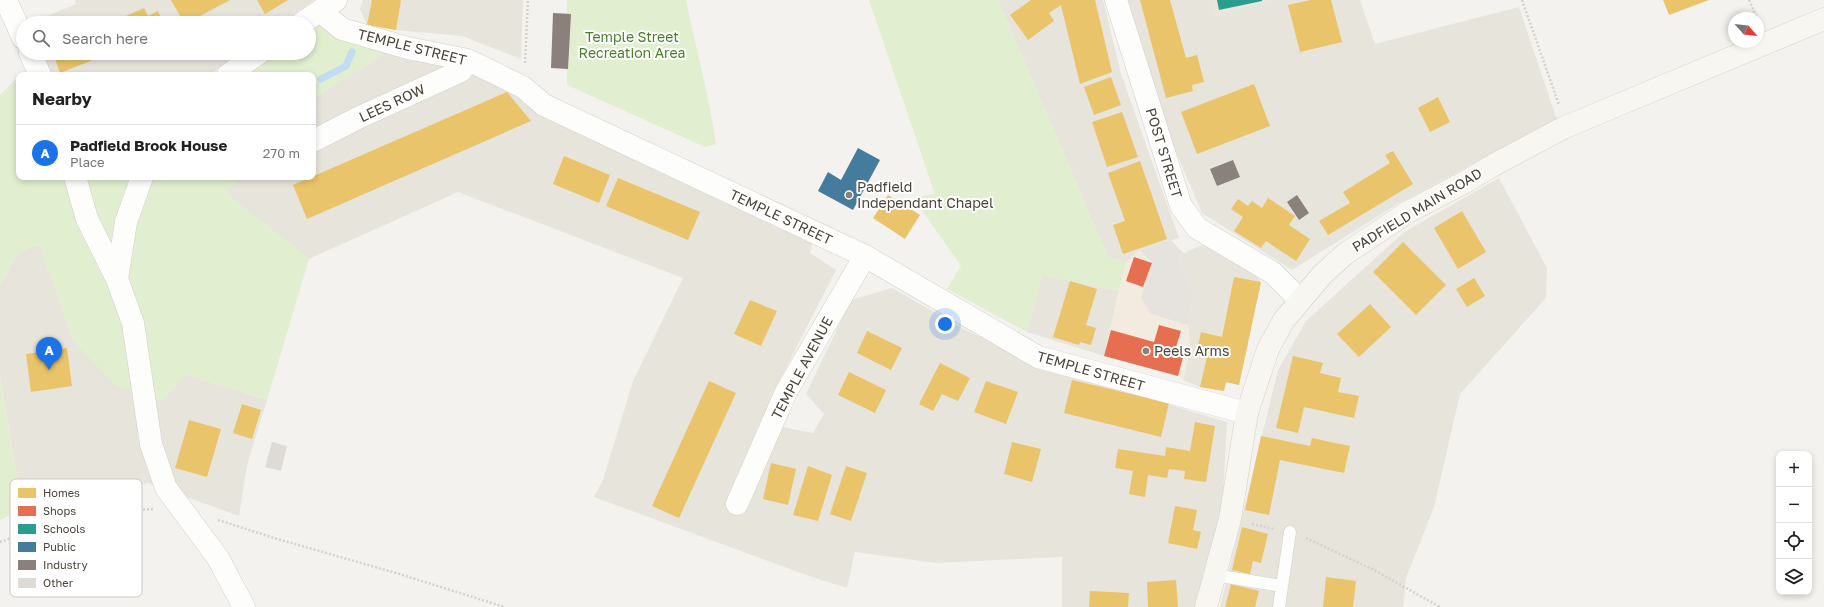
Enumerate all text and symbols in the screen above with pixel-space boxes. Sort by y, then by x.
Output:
north arrow [1728,12,1764,48]
search box [16,16,316,60]
street label: TEMPLE STREET [356,25,469,68]
icon: search [30,27,52,49]
park label: Temple Street Recreation Area [579,28,685,61]
text: Search here [62,29,148,47]
street label: LEES ROW [356,80,428,125]
text: Nearby [32,88,92,109]
street label: POST STREET [1143,106,1186,200]
text: Padfield Brook House [70,136,227,154]
text: A [40,145,50,161]
text: 270 m [263,145,300,161]
text: Place [70,154,105,170]
street label: PADFIELD MAIN ROAD [1349,164,1485,255]
place label: Padfield Independant Chapel [857,178,993,211]
street label: TEMPLE STREET [727,185,836,248]
marker: Padfield Independant Chapel [844,190,854,200]
street label: TEMPLE AVENUE [767,313,836,422]
your location [935,314,955,334]
pin: A [36,337,62,370]
place label: Peels Arms [1154,342,1229,359]
marker: Peels Arms [1141,346,1151,356]
street label: TEMPLE STREET [1035,347,1147,394]
map controls [1776,451,1812,595]
button: + [1776,451,1812,487]
legend [10,479,142,597]
text: Homes [43,486,80,499]
button: − [1776,487,1812,523]
text: Shops [43,504,76,517]
text: Schools [43,522,86,535]
button: locate [1776,523,1812,559]
text: Public [43,540,76,553]
text: Industry [43,558,88,571]
button: layers [1776,559,1812,595]
text: Other [43,576,74,589]

